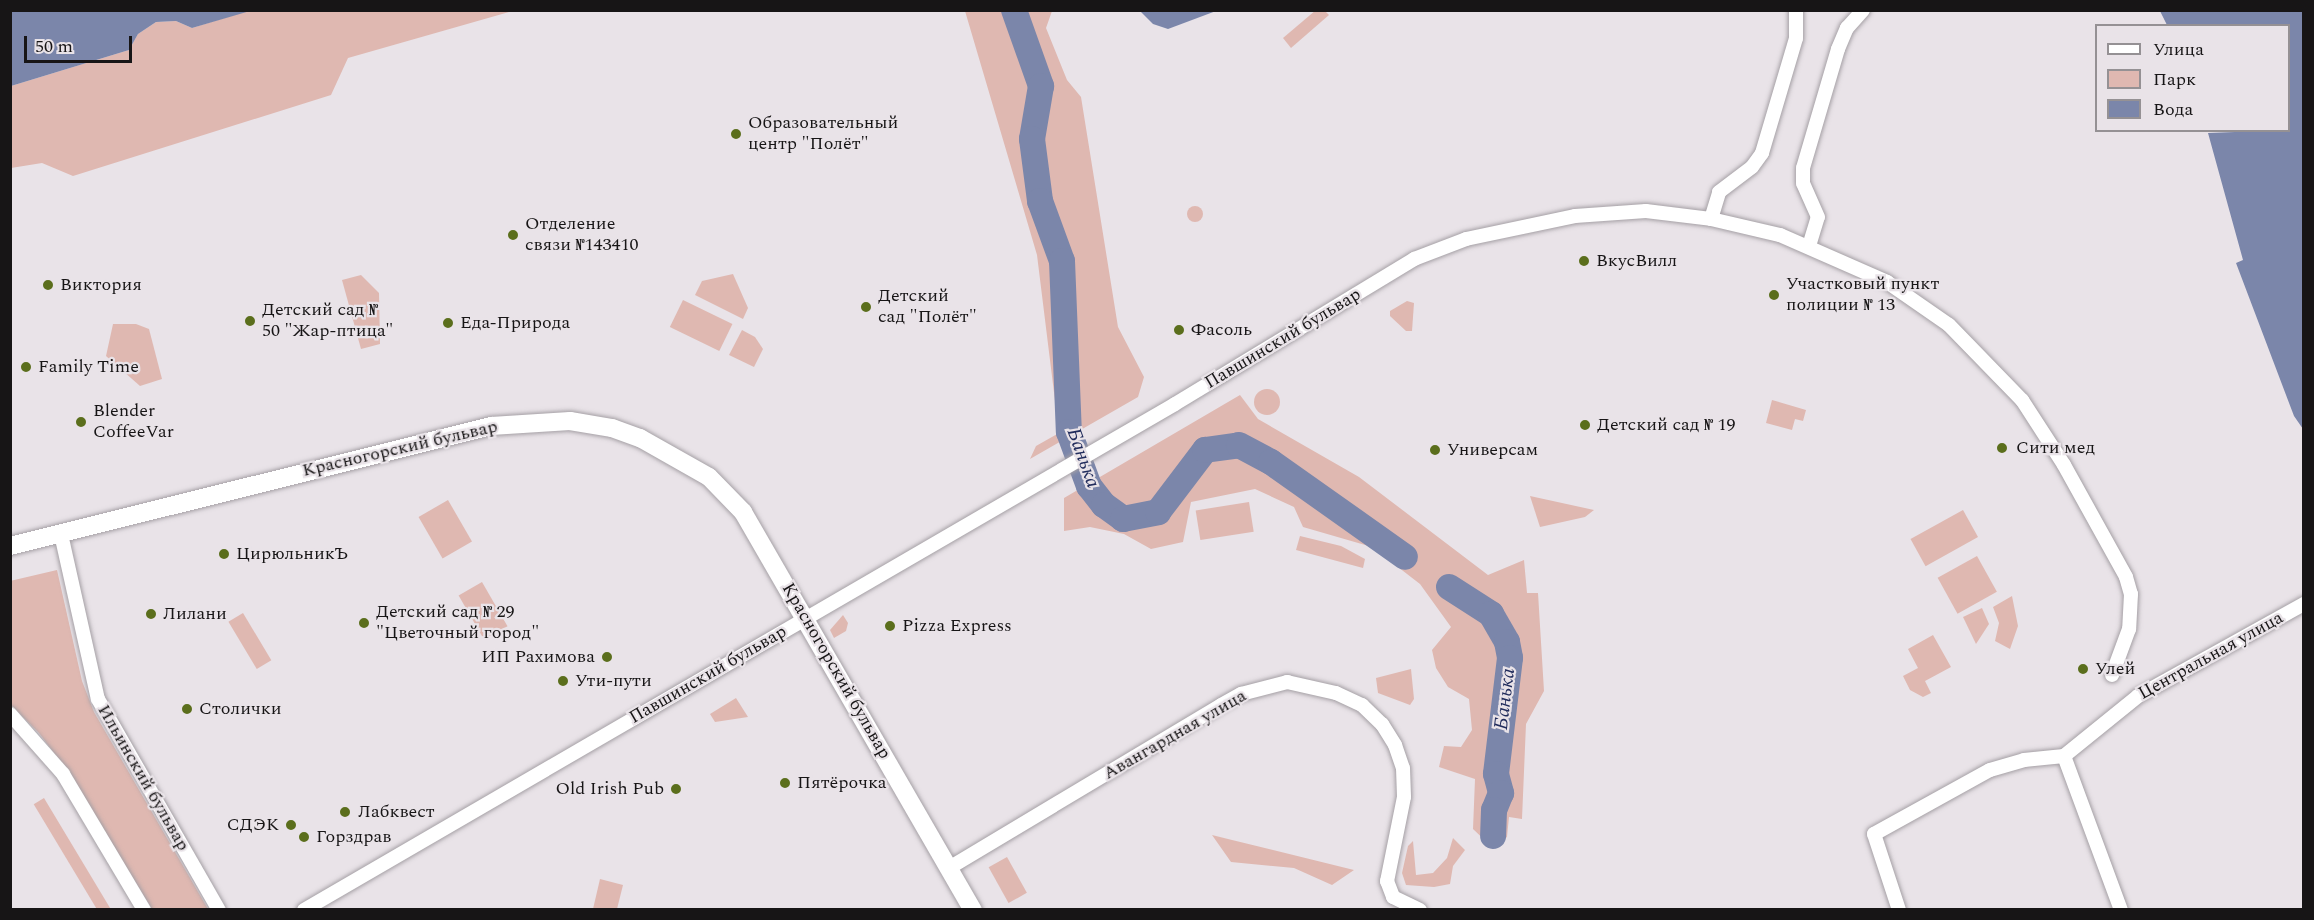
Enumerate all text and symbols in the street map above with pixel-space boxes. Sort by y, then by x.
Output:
scale bar [27,24,135,62]
legend [2095,24,2290,132]
text: 50 m [35,33,73,60]
text: Улица [2153,36,2204,63]
text: Парк [2153,66,2196,93]
text: Вода [2153,96,2193,123]
place label: Образовательный центр "Полёт" [748,113,898,156]
marker: Образовательный центр "Полёт" [729,127,743,141]
place label: Отделение связи №143410 [525,214,639,256]
marker: Отделение связи №143410 [506,228,520,242]
place label: ВкусВилл [1596,250,1677,272]
marker: ВкусВилл [1577,254,1591,268]
place label: Виктория [60,274,142,296]
place label: Участковый пункт полиции № 13 [1786,274,1939,316]
marker: Виктория [41,278,55,292]
street label: Павшинский бульвар [1201,284,1365,394]
place label: Детский сад "Полёт" [878,286,977,328]
marker: Участковый пункт полиции № 13 [1767,288,1781,302]
place label: Детский сад № 50 "Жар-птица" [262,300,393,342]
marker: Детский сад "Полёт" [859,300,873,314]
place label: Еда-Природа [460,312,570,334]
marker: Детский сад № 50 "Жар-птица" [243,314,257,328]
marker: Еда-Природа [441,316,455,330]
place label: Фасоль [1191,319,1252,341]
marker: Фасоль [1172,323,1186,337]
place label: Family Time [38,356,139,378]
marker: Family Time [19,360,33,374]
place label: Blender CoffeeVar [93,401,174,444]
place label: Детский сад № 19 [1597,414,1736,436]
marker: Blender CoffeeVar [74,415,88,429]
street label: Красногорский бульвар [300,416,500,482]
marker: Детский сад № 19 [1578,418,1592,432]
water label: Банька [1061,425,1105,491]
place label: Сити мед [2016,437,2095,459]
place label: Универсам [1447,439,1538,461]
marker: Сити мед [1993,439,2011,457]
marker: Универсам [1428,443,1442,457]
place label: ЦирюльникЪ [236,543,348,565]
marker: ЦирюльникЪ [217,547,231,561]
street label: Красногорский бульвар [777,579,895,763]
place label: Детский сад № 29 "Цветочный город" [376,602,539,644]
place label: Лилани [163,603,227,625]
marker: Лилани [144,607,158,621]
street label: Центральная улица [2135,607,2287,705]
place label: Pizza Express [902,615,1012,637]
marker: Детский сад № 29 "Цветочный город" [357,616,371,630]
marker: Pizza Express [883,619,897,633]
street label: Павшинский бульвар [625,621,791,729]
place label: ИП Рахимова [481,646,595,668]
marker: ИП Рахимова [600,650,614,664]
place label: Улей [2095,658,2135,680]
marker: Улей [2076,662,2090,676]
water label: Банька [1489,667,1521,731]
place label: Ути-пути [575,670,652,692]
marker: Ути-пути [556,674,570,688]
street label: Авангардная улица [1100,685,1250,785]
place label: Столички [199,698,282,720]
street label: Ильинский бульвар [92,701,194,855]
marker: Столички [180,702,194,716]
place label: Пятёрочка [797,772,887,794]
marker: Пятёрочка [778,776,792,790]
place label: Old Irish Pub [555,778,664,800]
marker: Old Irish Pub [669,782,683,796]
place label: Лабквест [358,801,435,823]
marker: Лабквест [336,803,354,821]
place label: СДЭК [227,814,279,836]
marker: СДЭК [284,818,298,832]
place label: Горздрав [316,826,391,848]
marker: Горздрав [297,830,311,844]

